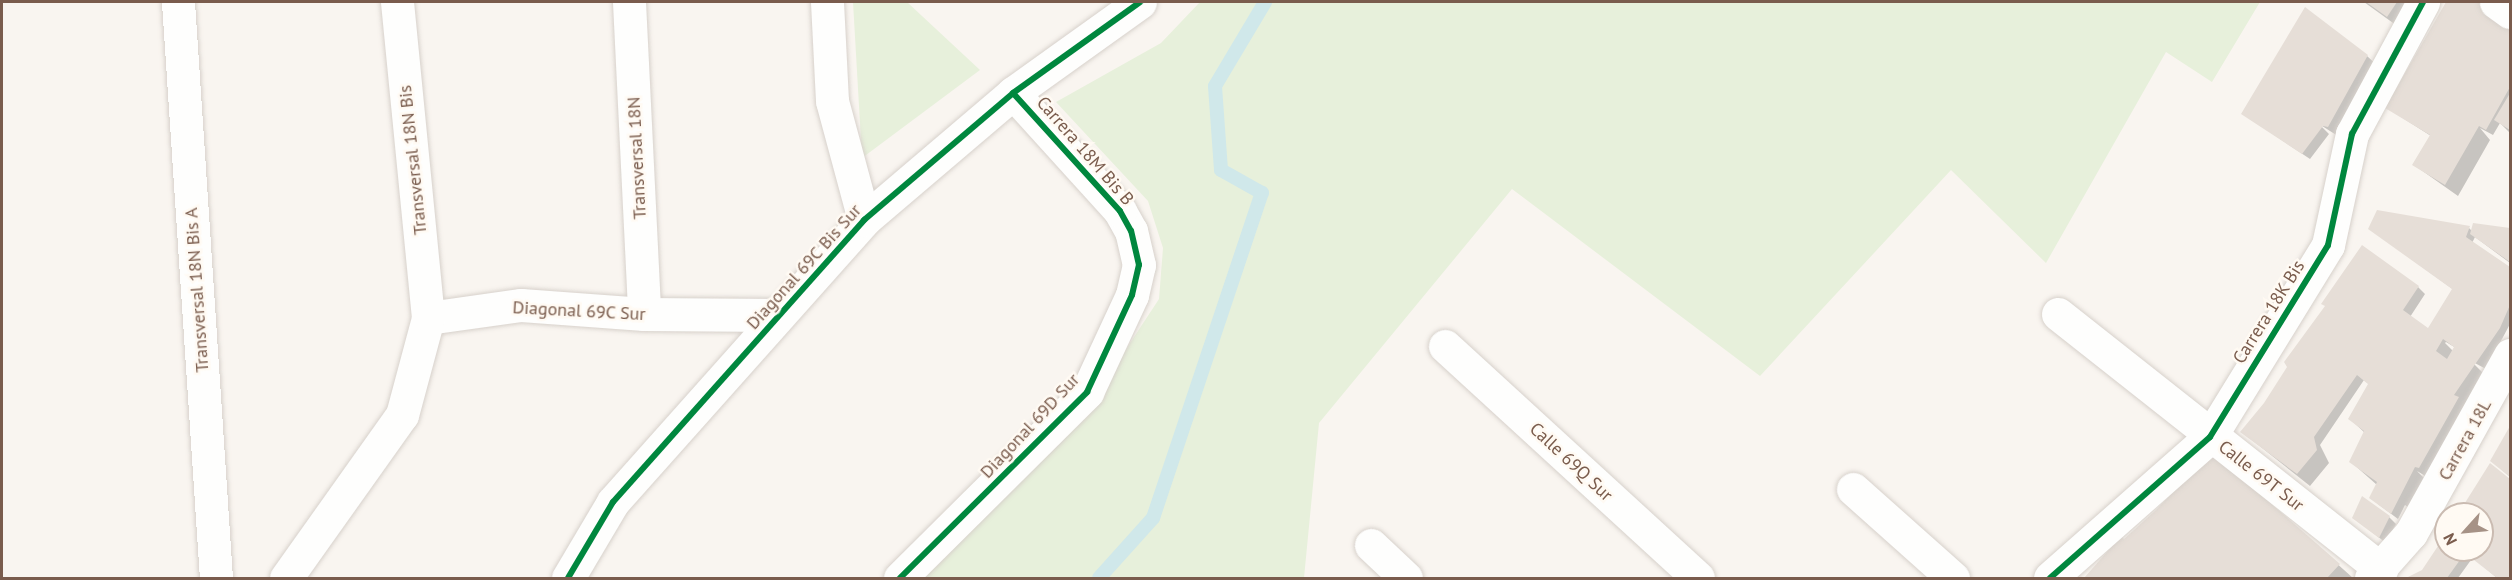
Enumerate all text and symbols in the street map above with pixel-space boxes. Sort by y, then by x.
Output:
street label: Transversal 18N Bis [394,84,432,236]
street label: Carrera 18M Bis B [1032,92,1138,210]
street label: Transversal 18N [623,96,651,220]
street label: Diagonal 69C Bis Sur [742,200,866,334]
street label: Transversal 18N Bis A [180,207,214,373]
street label: Carrera 18K Bis [2228,256,2310,368]
street label: Diagonal 69C Sur [512,297,646,325]
street label: Diagonal 69D Sur [976,369,1084,483]
street label: Carrera 18L [2434,396,2496,484]
street label: Calle 69Q Sur [1525,418,1617,506]
street label: Calle 69T Sur [2214,436,2308,516]
north arrow [2434,502,2494,562]
text: N [2438,530,2461,548]

